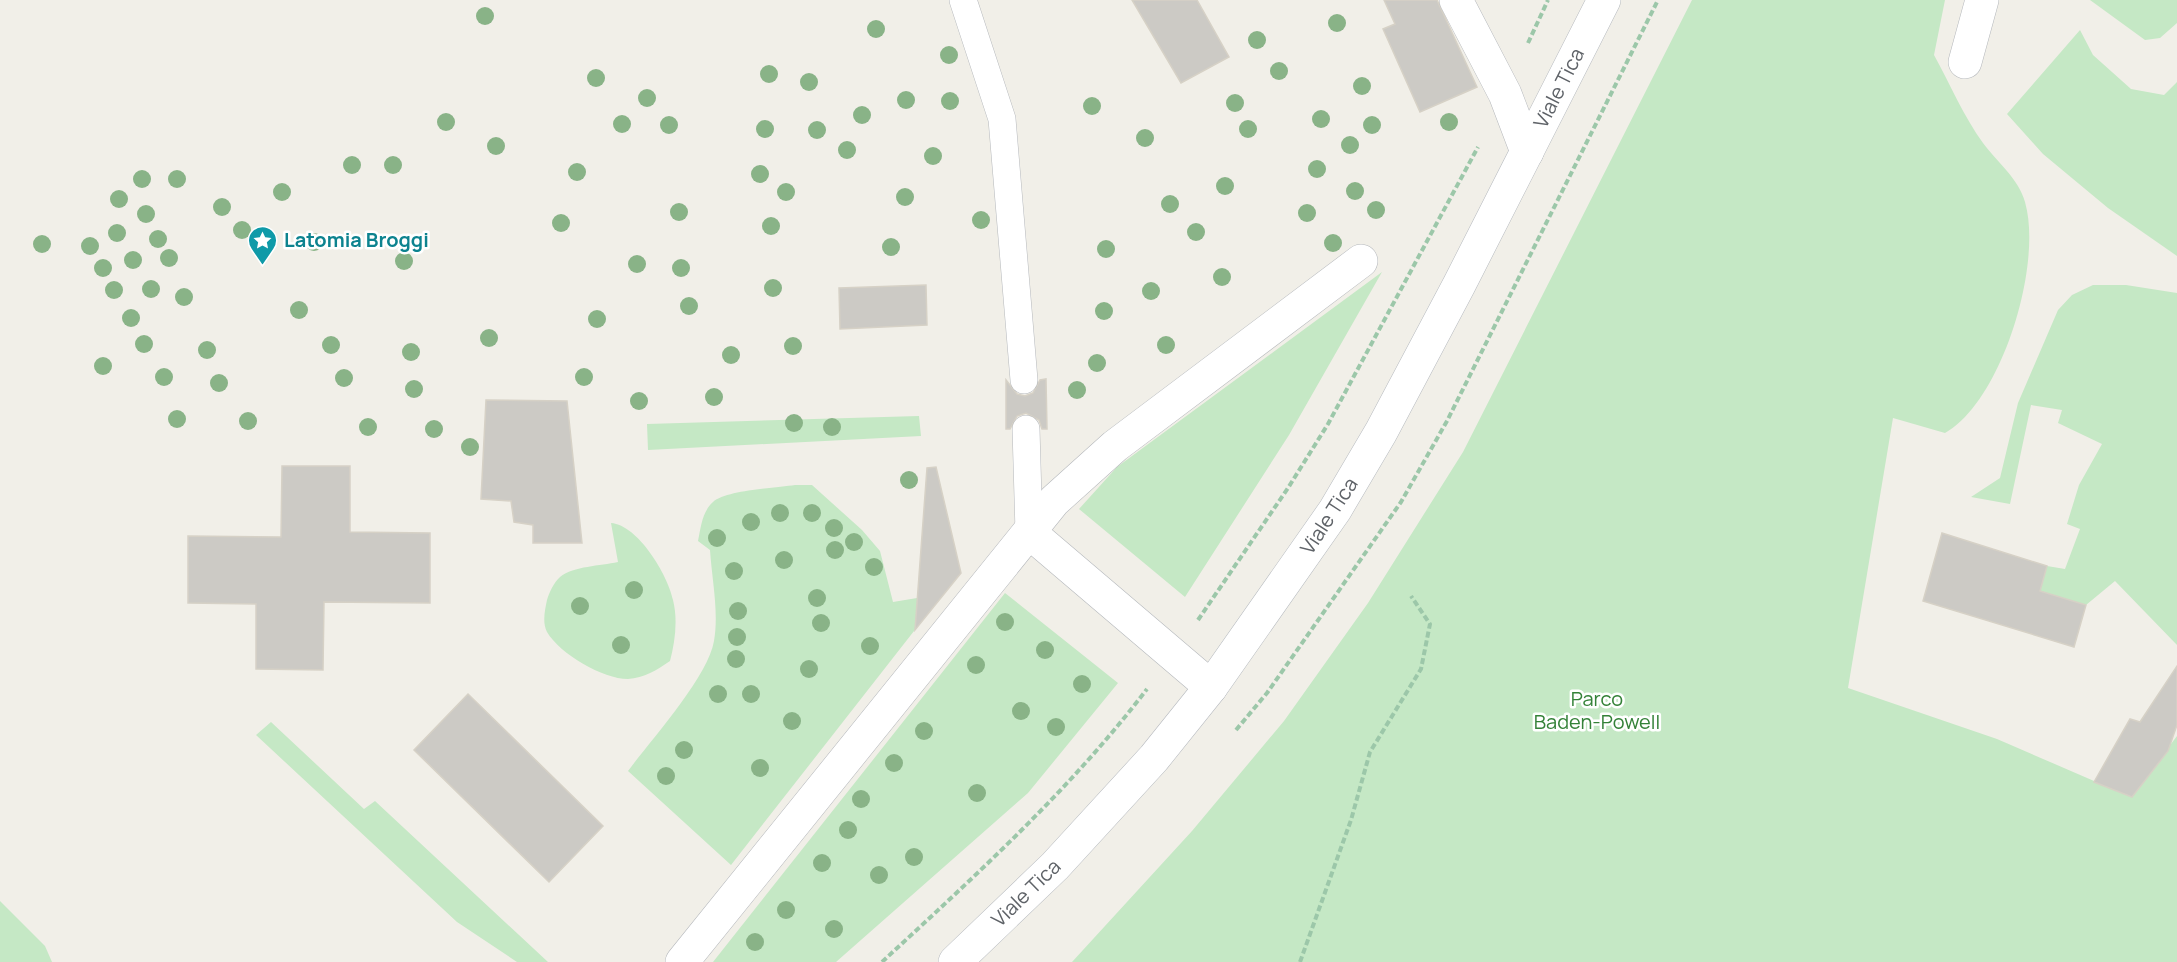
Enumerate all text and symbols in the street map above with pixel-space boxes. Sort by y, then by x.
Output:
street label: Viale Tica [1527,43,1590,132]
place icon: Latomia Broggi [247,224,279,266]
place label: Latomia Broggi [284,226,429,253]
street label: Viale Tica [1294,472,1363,559]
park label: Parco Baden-Powell [1534,685,1660,735]
street label: Viale Tica [985,853,1066,932]

